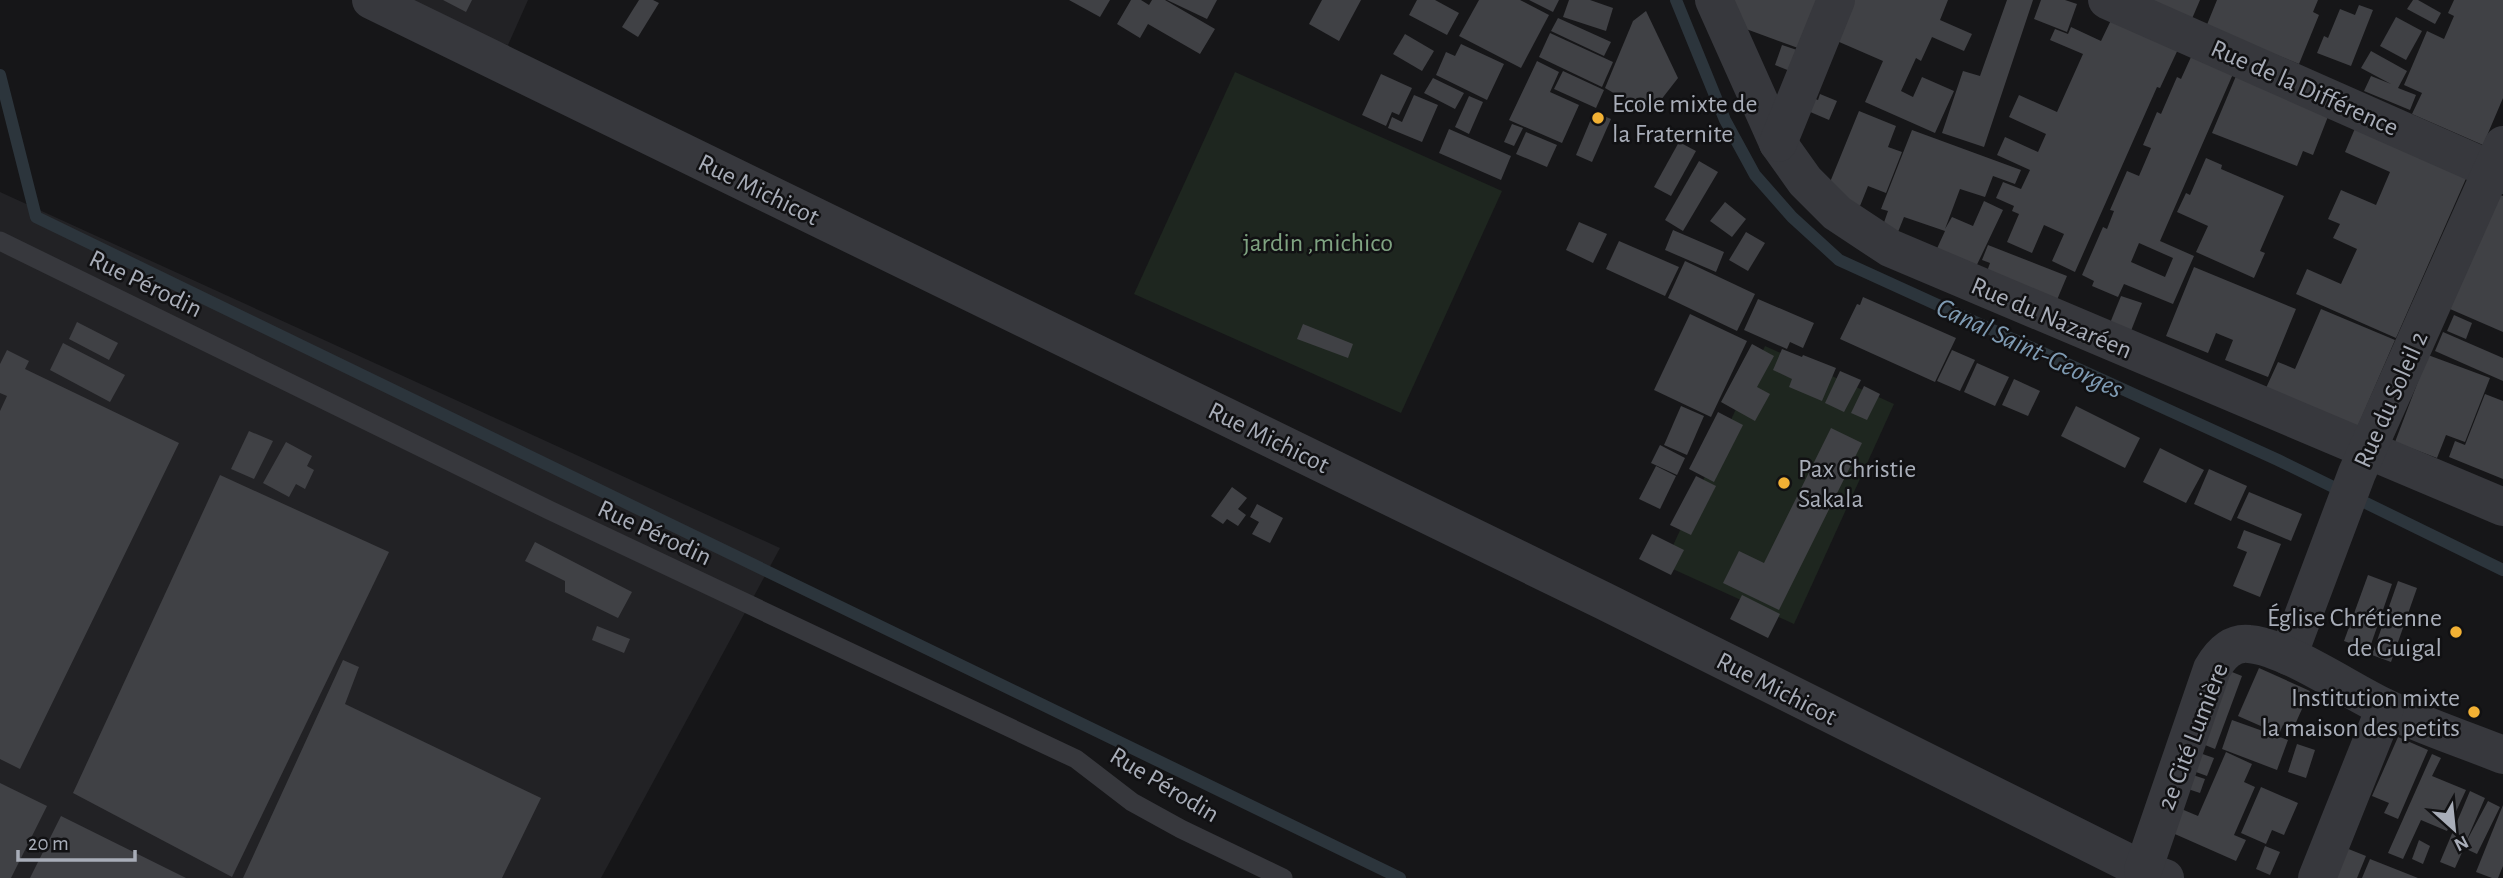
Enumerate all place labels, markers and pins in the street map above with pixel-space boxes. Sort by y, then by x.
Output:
place label: Ecole mixte de la Fraternite [1612,91,1757,147]
marker: Ecole mixte de la Fraternite [1590,110,1606,126]
place label: Pax Christie Sakala [1798,456,1916,512]
marker: Pax Christie Sakala [1776,475,1792,491]
place label: Église Chrétienne de Guigal [2267,603,2442,661]
marker: Église Chrétienne de Guigal [2448,624,2464,640]
place label: Institution mixte la maison des petits [2261,685,2460,741]
marker: Institution mixte la maison des petits [2466,704,2482,720]

